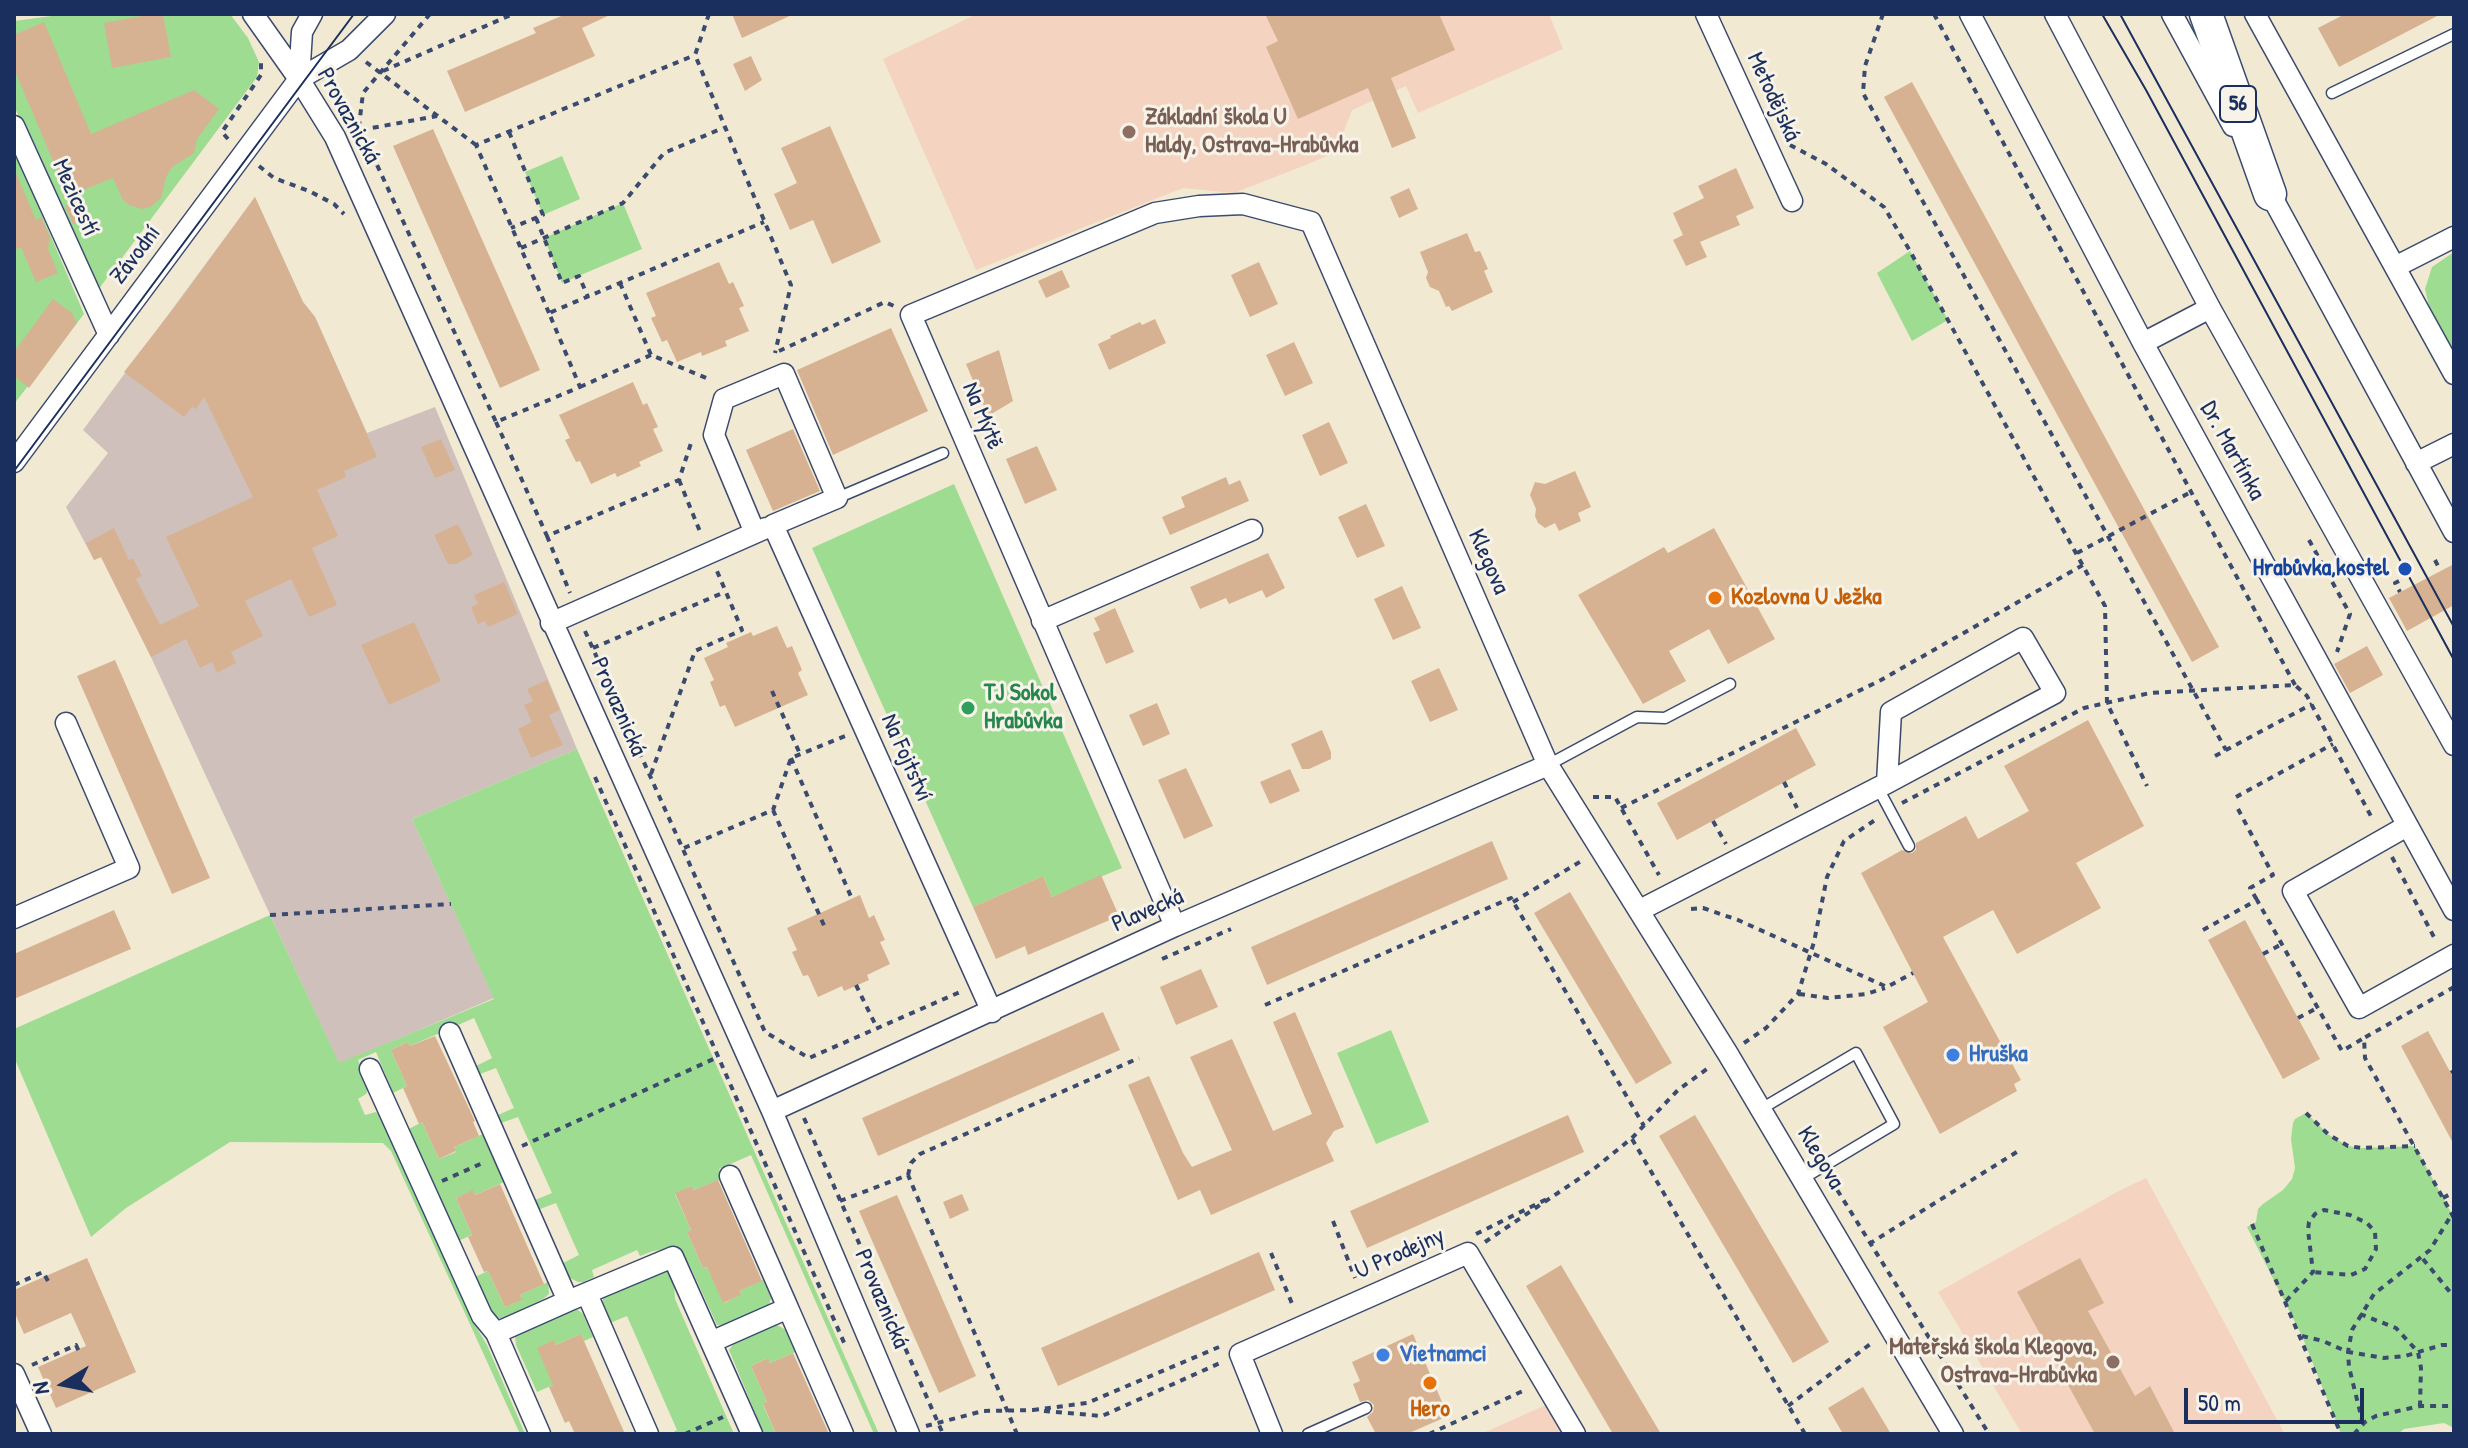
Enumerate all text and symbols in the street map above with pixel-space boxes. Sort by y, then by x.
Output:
street label: Metodějská [1740,48,1806,146]
street label: Provaznická [310,63,386,169]
road number: 56 [2220,86,2256,122]
place label: Základní škola U Haldy, Ostrava-Hrabůvka [1145,104,1358,160]
marker: Základní škola U Haldy, Ostrava-Hrabůvka [1120,123,1138,141]
street label: Mezicestí [45,155,105,241]
street label: Závodní [105,220,167,290]
street label: Na Mýtě [955,378,1009,454]
street label: Dr. Martínka [2193,397,2271,505]
street label: Klegova [1461,525,1515,599]
place label: Hrabůvka,kostel [2253,555,2389,583]
marker: Hrabůvka,kostel [2396,560,2414,578]
place label: Kozlovna U Ježka [1731,584,1882,612]
marker: Kozlovna U Ježka [1706,589,1724,607]
street label: Provaznická [584,653,652,761]
place label: TJ Sokol Hrabůvka [984,680,1062,736]
marker: TJ Sokol Hrabůvka [959,699,977,717]
street label: Na Fojtství [874,710,938,806]
street label: Plavecká [1108,883,1188,939]
place label: Hruška [1969,1041,2028,1069]
marker: Hruška [1944,1046,1962,1064]
street label: Klegova [1790,1122,1850,1194]
street label: U Prodejny [1351,1222,1449,1286]
street label: Provaznická [847,1245,915,1353]
place label: Mateřská škola Klegova, Ostrava-Hrabůvka [1889,1334,2097,1390]
place label: Vietnamci [1399,1341,1487,1369]
north arrow [24,1344,104,1424]
marker: Vietnamci [1374,1346,1392,1364]
marker: Mateřská škola Klegova, Ostrava-Hrabůvka [2104,1353,2122,1371]
scale bar [2188,1372,2368,1422]
marker: Hero [1421,1374,1439,1392]
text: N [25,1380,56,1397]
text: 50 m [2198,1386,2241,1418]
place label: Hero [1410,1396,1450,1424]

